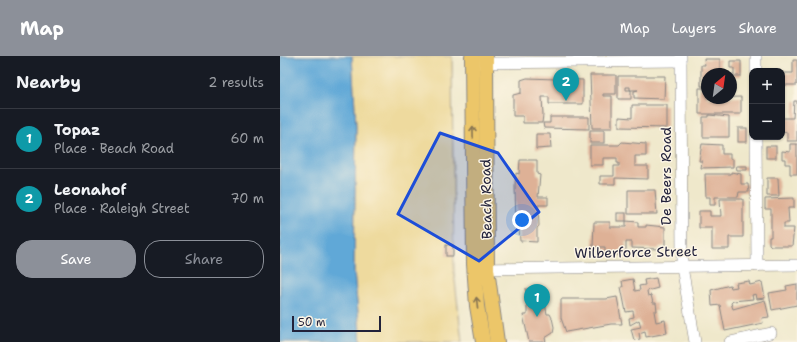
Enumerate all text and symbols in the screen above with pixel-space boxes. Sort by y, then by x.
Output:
text: Map [20,16,64,41]
text: Map [620,19,650,37]
text: Layers [672,19,716,37]
text: Share [738,19,777,37]
pin: 2 [553,68,579,101]
north arrow [701,68,737,104]
map controls [749,68,785,140]
button: + [749,68,785,104]
text: Nearby [16,71,81,93]
text: 2 results [208,74,264,91]
button: − [749,104,785,140]
text: Topaz [54,120,100,140]
one-way arrow [469,126,477,139]
street label: De Beers Road [657,127,675,225]
text: 1 [26,130,32,147]
text: 60 m [231,130,264,147]
text: Place · Beach Road [54,140,174,157]
street label: Beach Road [476,159,496,239]
text: Leonahof [54,180,127,200]
text: 2 [24,190,34,207]
text: 70 m [230,190,264,207]
text: Place · Raleigh Street [54,200,190,217]
your location [512,210,532,230]
button: Save [16,240,136,278]
button: Share [144,240,264,278]
street label: Wilberforce Street [574,242,698,262]
pin: 1 [524,284,550,317]
one-way arrow [474,297,481,310]
scale bar [292,314,381,333]
text: 50 m [298,315,326,330]

